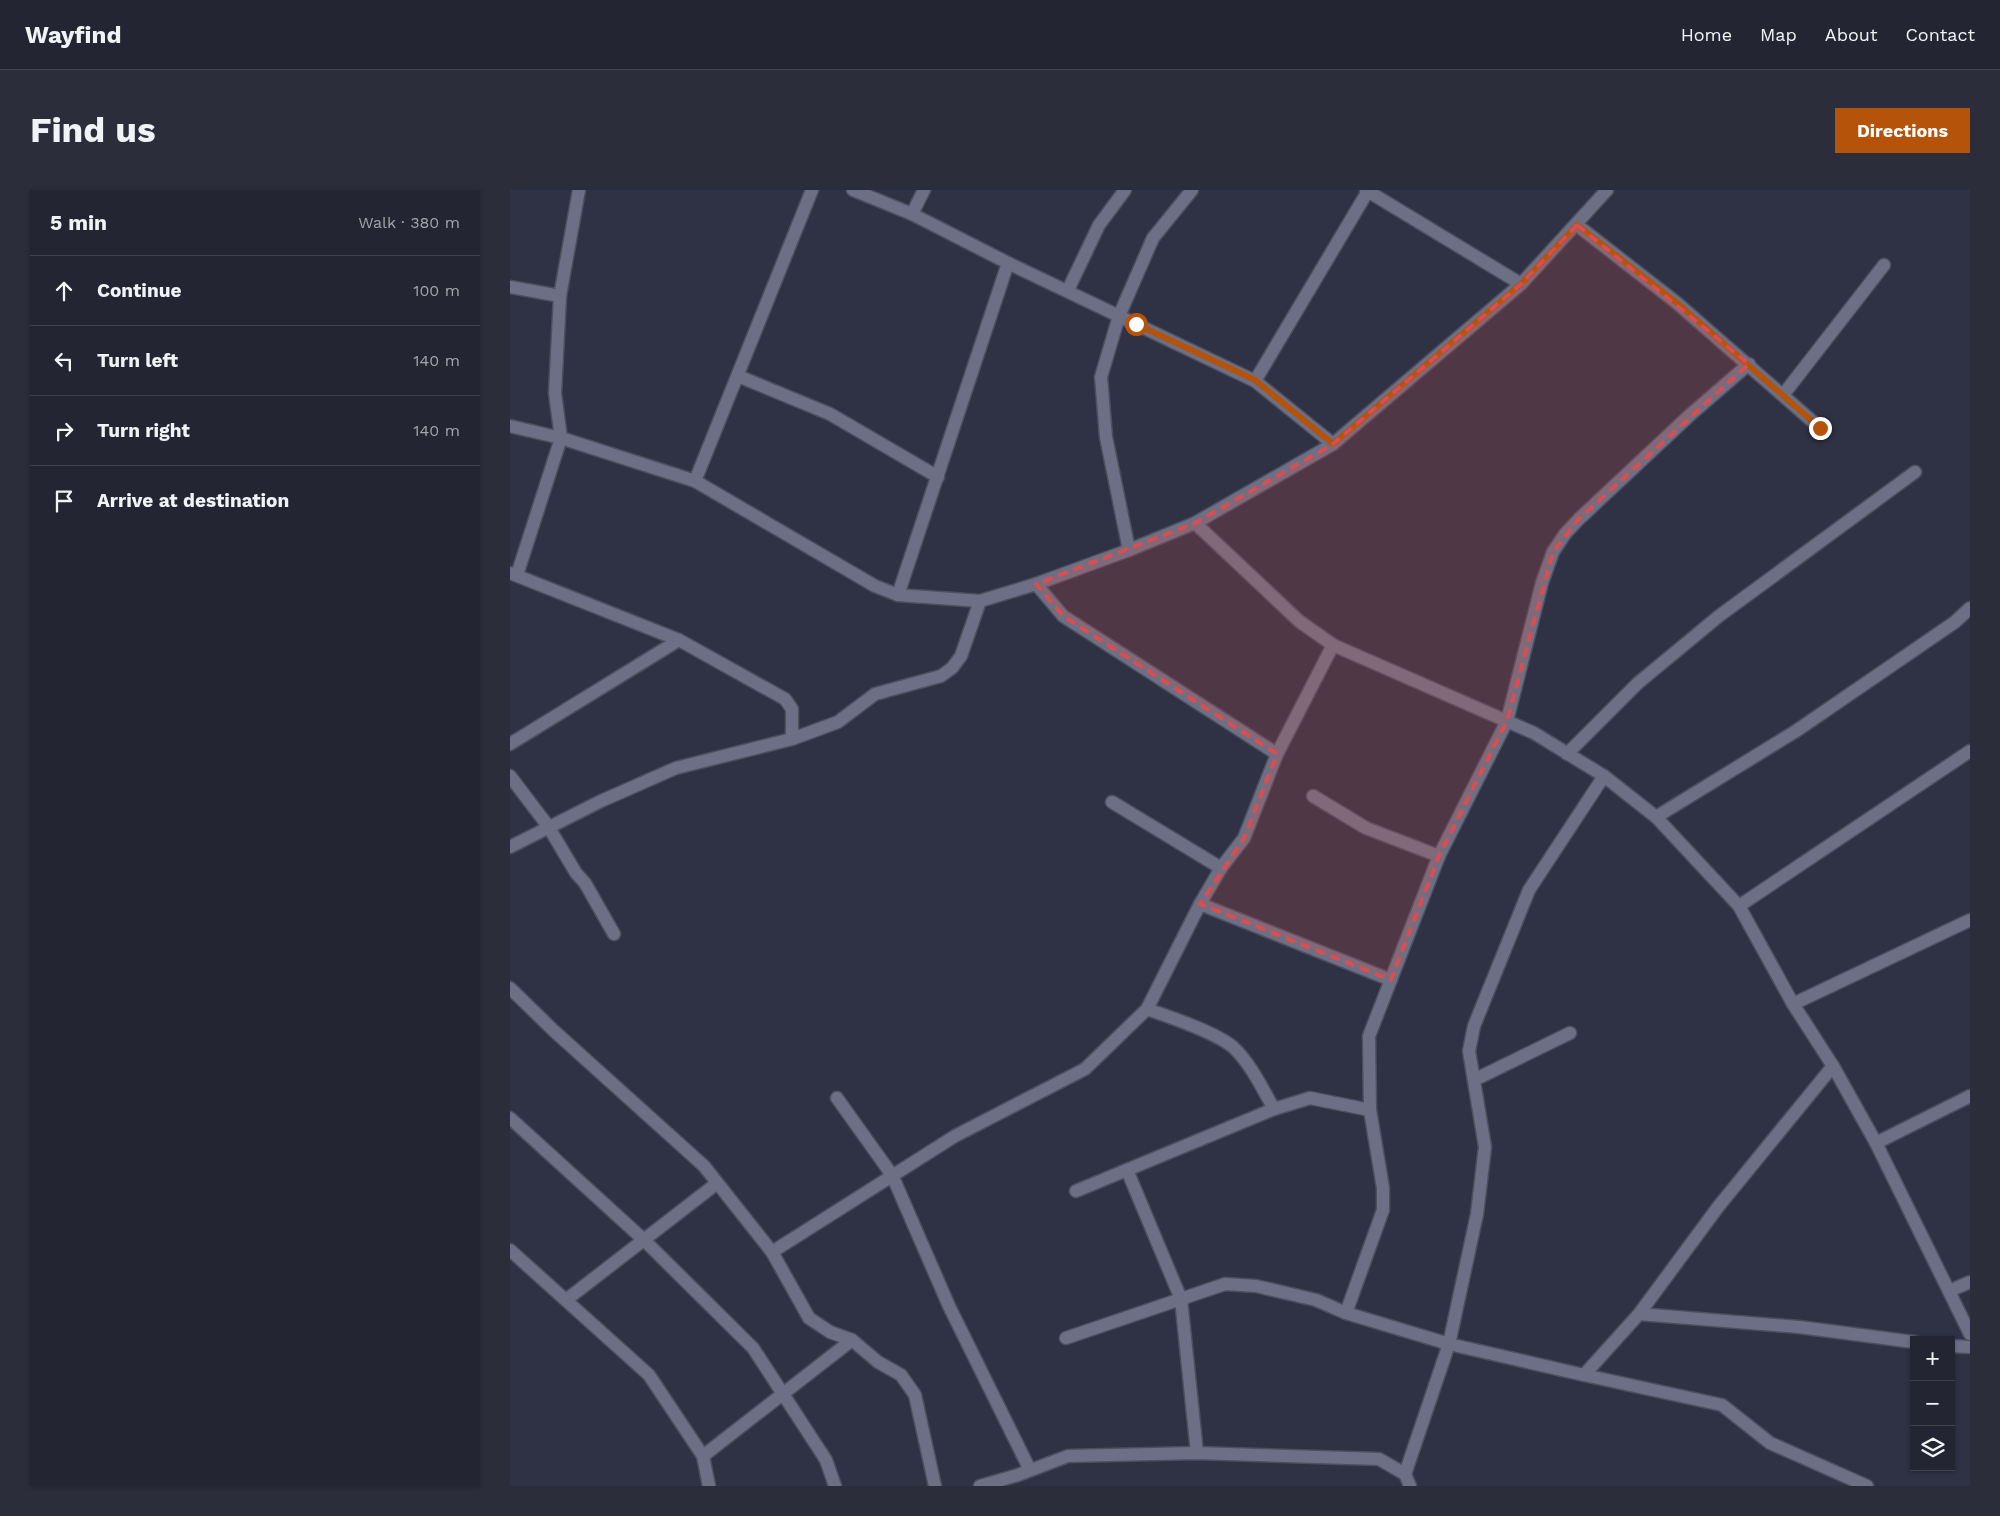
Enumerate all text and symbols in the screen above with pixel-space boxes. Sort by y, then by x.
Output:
text: Wayfind [25,21,121,49]
text: Home [1681,24,1732,45]
text: Map [1760,24,1797,45]
text: About [1825,24,1877,45]
text: Contact [1905,24,1975,45]
button: Directions [1835,108,1970,153]
text: Find us [30,109,156,151]
text: 5 min [50,210,107,235]
text: Walk · 380 m [358,213,460,232]
icon: ahead [50,277,78,305]
text: Continue [97,279,181,302]
text: 100 m [413,281,460,300]
route start [1125,313,1148,336]
icon: left [50,347,78,375]
text: Turn left [97,349,178,372]
text: 140 m [413,351,460,370]
icon: right [50,417,78,445]
route end [1809,417,1832,440]
text: Turn right [97,419,190,442]
text: 140 m [413,421,460,440]
icon: arrive [50,487,78,515]
text: Arrive at destination [97,489,289,512]
map controls [1910,1336,1955,1471]
button: + [1910,1336,1955,1381]
button: − [1910,1381,1955,1426]
button: layers [1910,1426,1955,1471]

